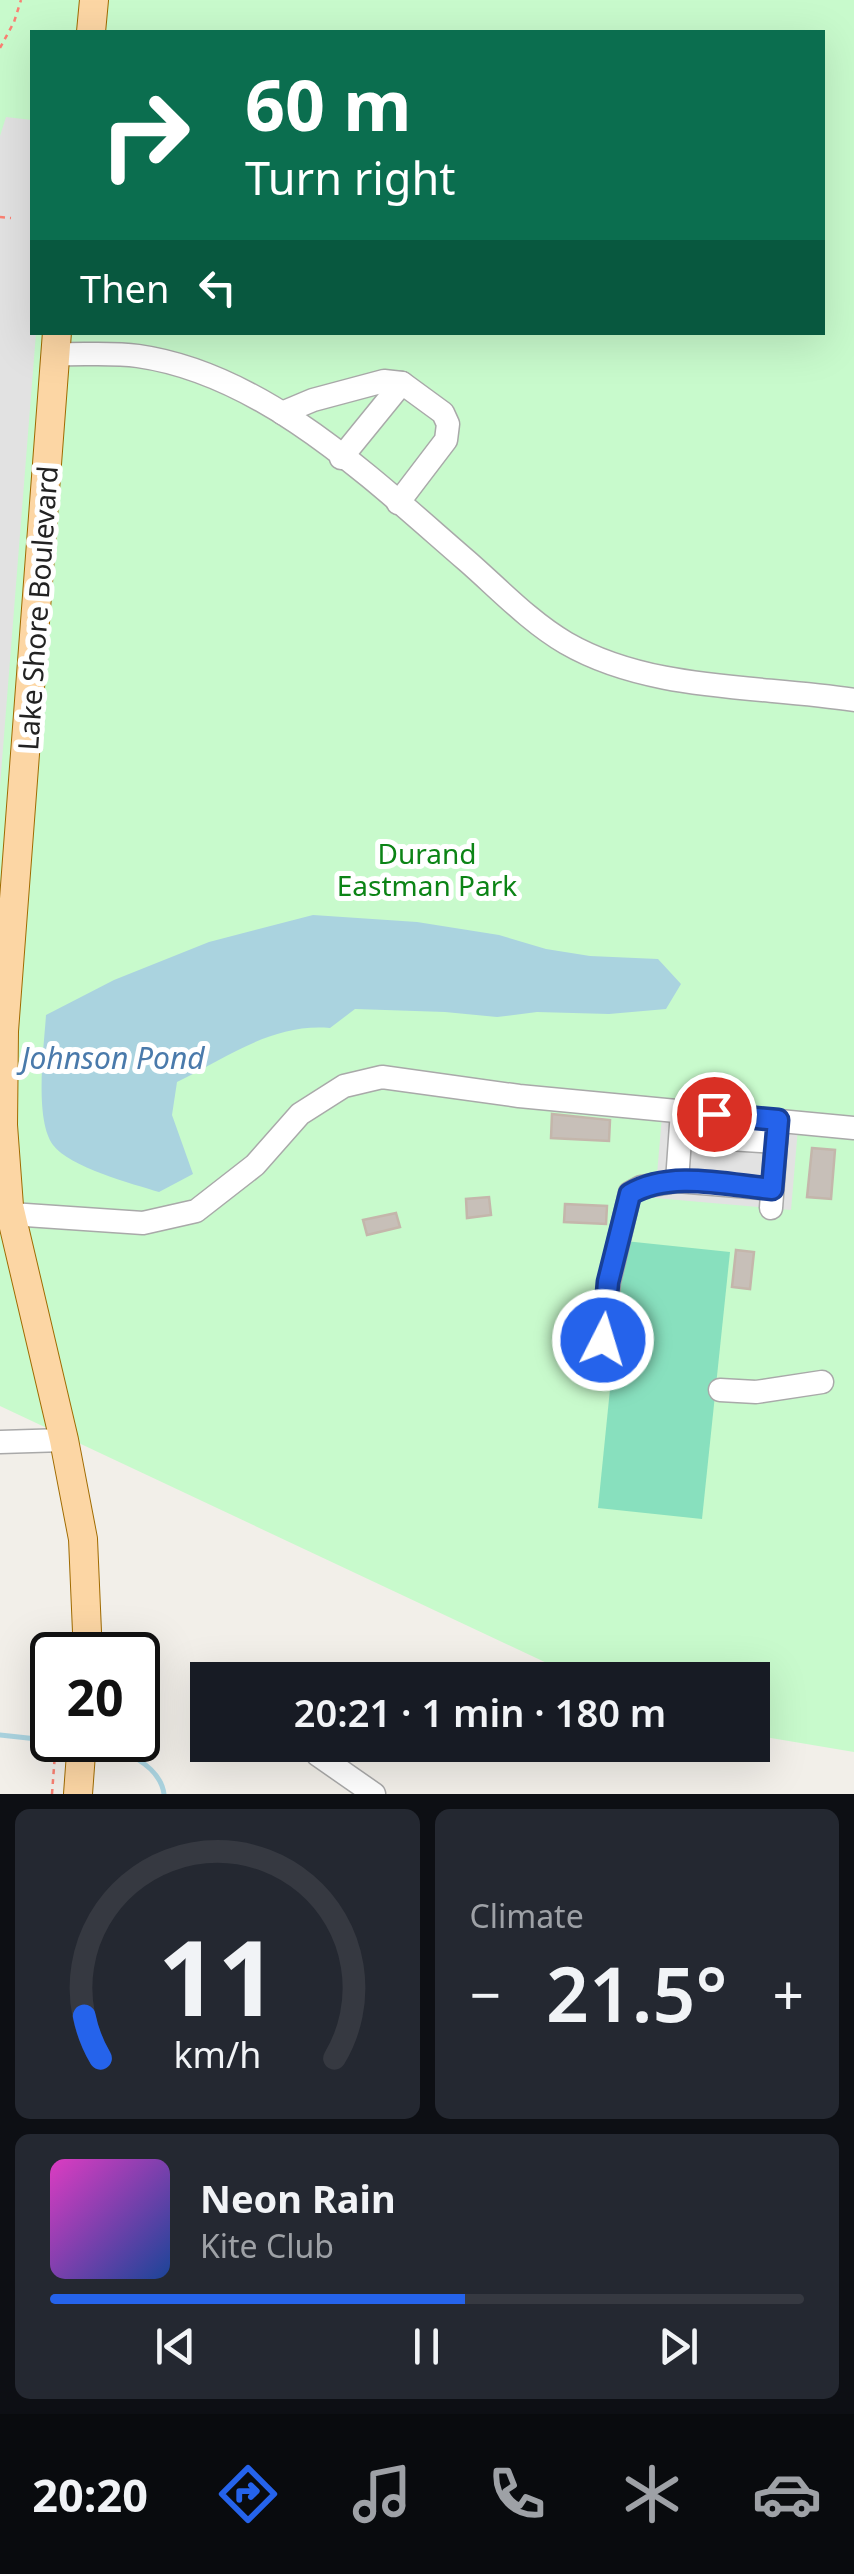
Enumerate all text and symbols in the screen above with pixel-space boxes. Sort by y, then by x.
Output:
text: 60 m [245,56,412,152]
icon: right [80,70,210,200]
text: Turn right [245,147,456,208]
icon: left [190,260,245,315]
text: Then [80,262,170,314]
street label: Lake Shore Boulevard [8,464,66,752]
park label: Durand Eastman Park [337,834,517,904]
water label: Johnson Pond [16,1037,205,1078]
pin [672,1072,757,1157]
icon: arrive [687,1087,742,1142]
position arrow [551,1288,655,1392]
speed limit sign: 20 [30,1632,160,1762]
text: 20:21 · 1 min · 180 m [294,1686,666,1738]
text: Climate [470,1894,584,1937]
text: 11 [158,1905,277,2046]
text: 21.5° [546,1942,727,2044]
text: − [470,1956,501,2031]
text: + [773,1956,804,2031]
text: km/h [173,2030,261,2078]
text: Neon Rain [200,2172,396,2224]
text: Kite Club [200,2224,334,2267]
icon: previous [148,2319,203,2374]
icon: pause [399,2319,454,2374]
icon: next [651,2319,706,2374]
icon: directions [213,2459,283,2529]
icon: music [347,2459,417,2529]
icon: phone [482,2459,552,2529]
icon: climate [617,2459,687,2529]
icon: car [752,2459,822,2529]
text: 20:20 [32,2464,148,2525]

